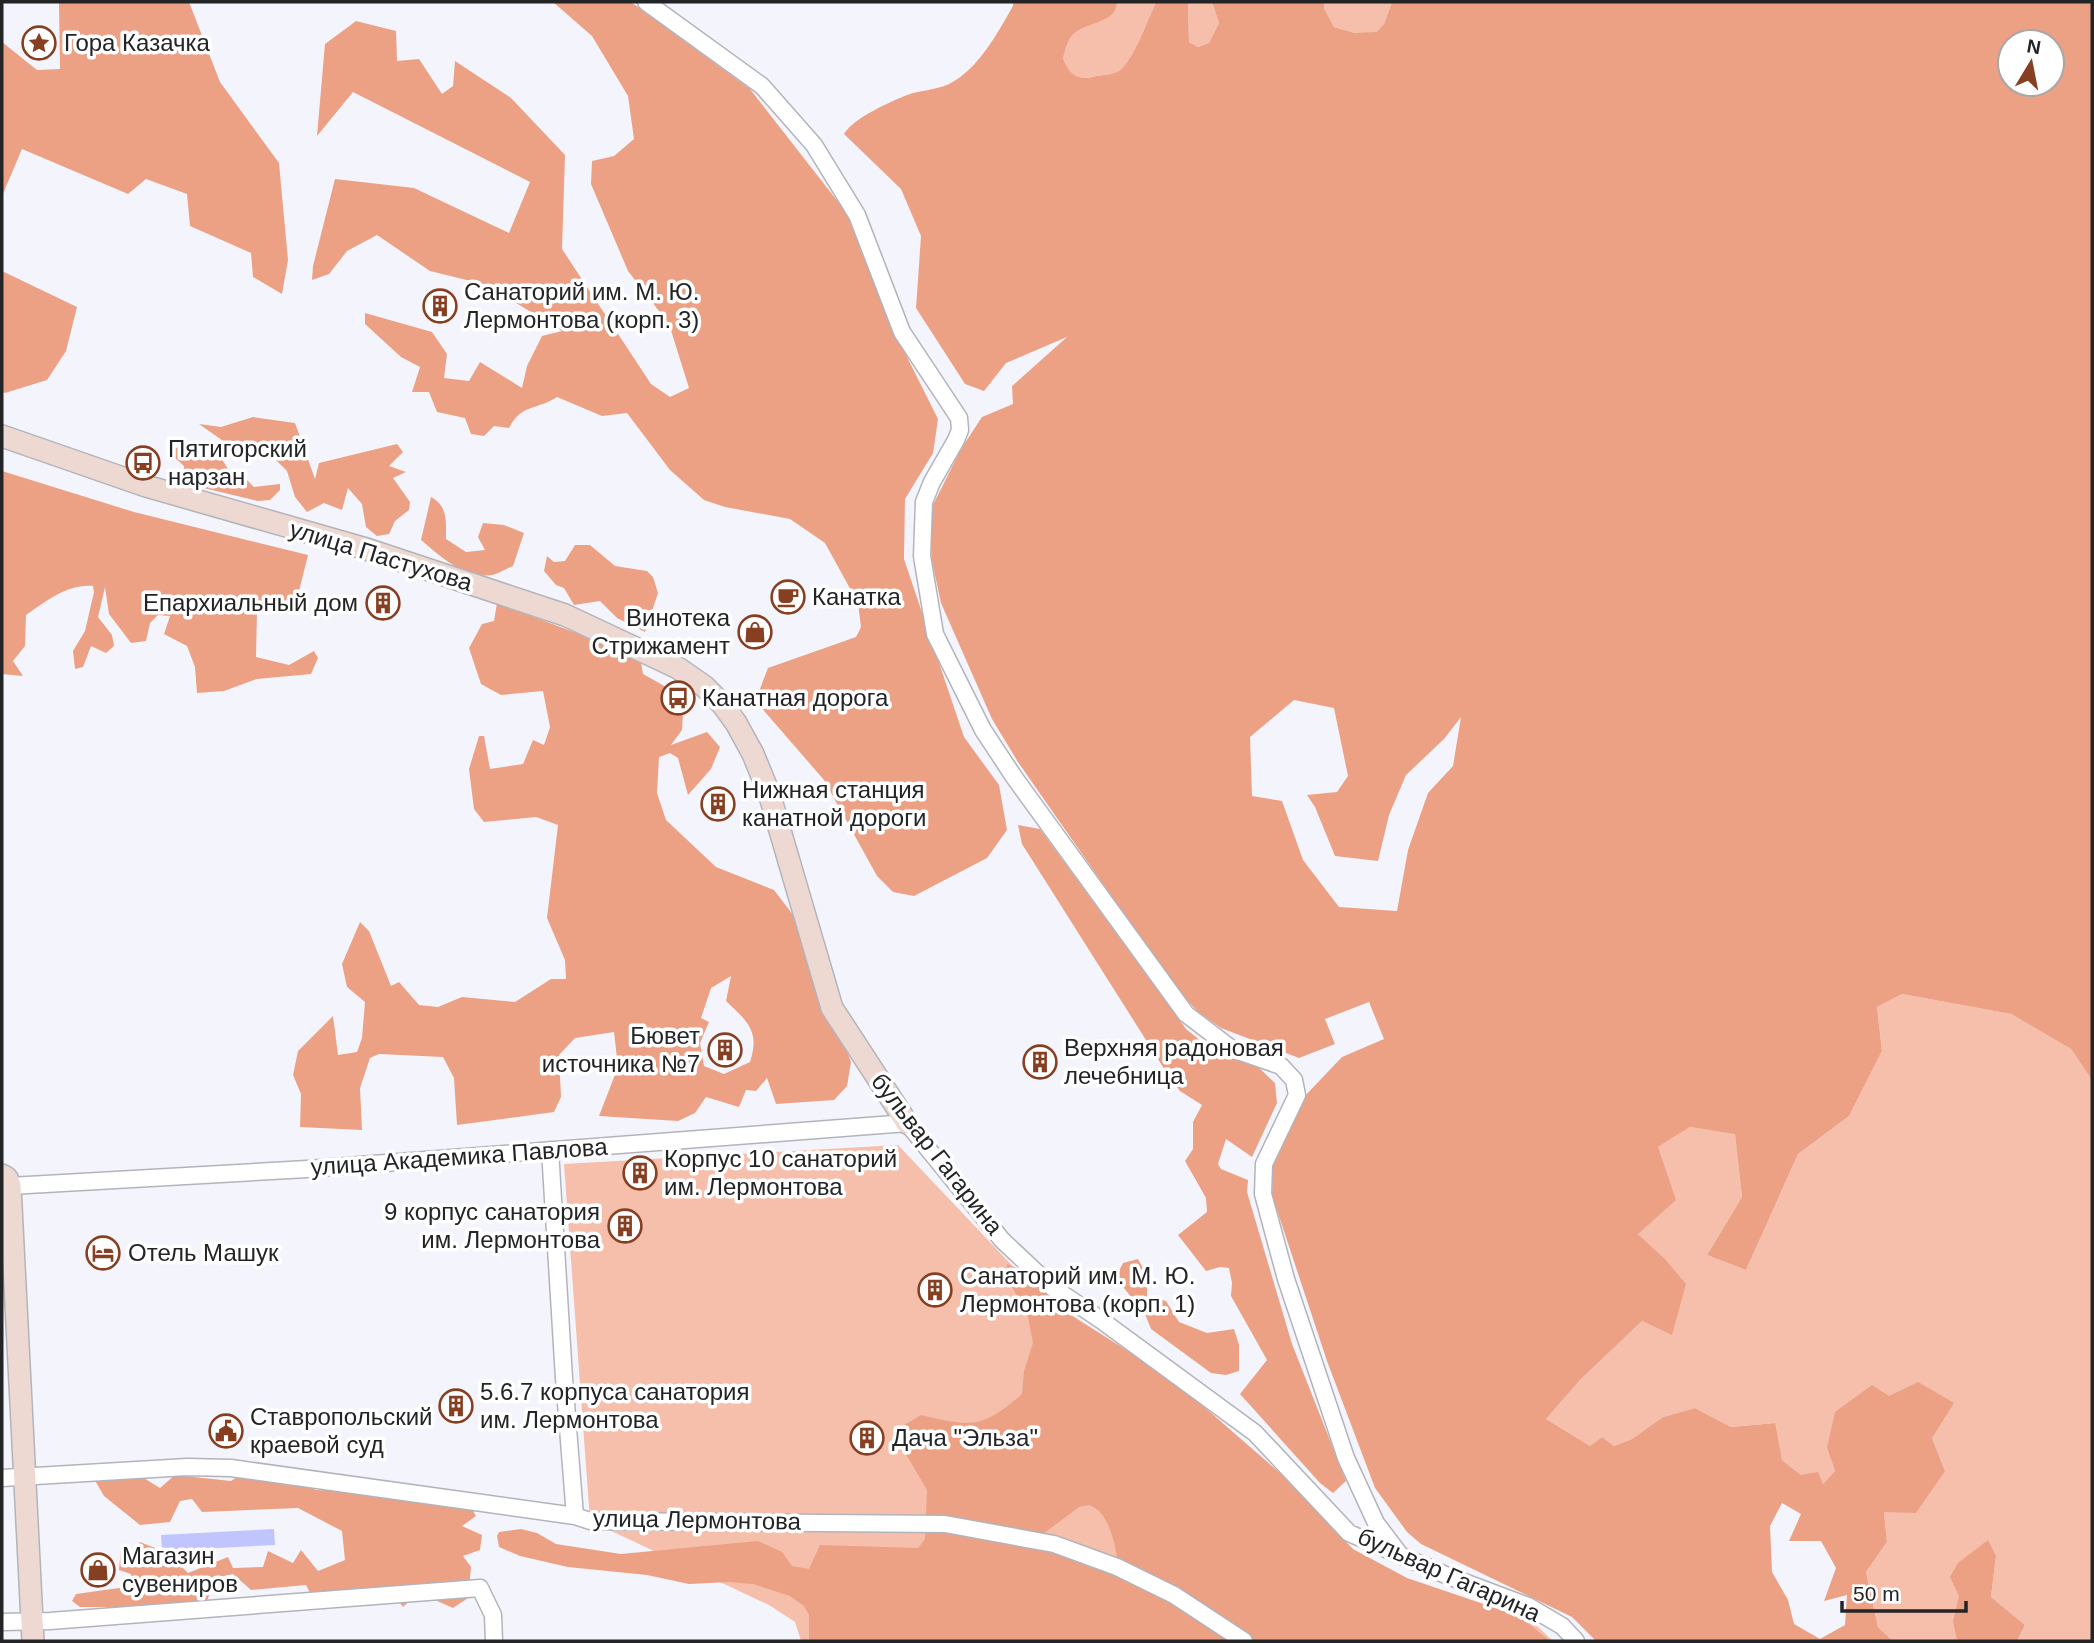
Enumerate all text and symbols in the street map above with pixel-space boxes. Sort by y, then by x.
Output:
place icon: Гора Казачка [20,24,58,62]
north arrow [1996,28,2066,98]
place label: Гора Казачка [64,29,211,56]
text: N [2025,35,2042,58]
place label: Санаторий им. М. Ю. Лермонтова (корп. 3) [464,278,699,333]
building icon: Санаторий им. М. Ю. Лермонтова (корп. 3) [421,287,459,325]
place label: Пятигорский нарзан [168,435,307,490]
bus stop icon: Пятигорский нарзан [124,444,162,482]
street label: улица Пастухова [287,515,476,596]
cafe icon: Канатка [769,578,807,616]
place label: Канатка [812,583,901,610]
building icon: Епархиальный дом [364,584,402,622]
place label: Епархиальный дом [143,589,358,616]
place label: Винотека Стрижамент [591,604,731,659]
shop icon: Винотека Стрижамент [736,613,774,651]
bus stop icon: Канатная дорога [659,679,697,717]
place label: Канатная дорога [702,684,889,711]
place label: Нижная станция канатной дороги [742,776,926,831]
building icon: Нижная станция канатной дороги [699,785,737,823]
place label: Бювет источника №7 [542,1022,700,1077]
building icon: Бювет источника №7 [706,1031,744,1069]
place label: Верхняя радоновая лечебница [1064,1034,1284,1089]
building icon: Верхняя радоновая лечебница [1021,1043,1059,1081]
street label: бульвар Гагарина [866,1068,1009,1240]
street label: улица Академика Павлова [310,1133,609,1180]
place label: Корпус 10 санаторий им. Лермонтова [664,1145,897,1200]
building icon: Корпус 10 санаторий им. Лермонтова [621,1154,659,1192]
place label: 9 корпус санатория им. Лермонтова [384,1198,601,1253]
building icon: 9 корпус санатория им. Лермонтова [606,1207,644,1245]
hotel icon: Отель Машук [84,1234,122,1272]
place label: Отель Машук [128,1239,279,1266]
place label: Санаторий им. М. Ю. Лермонтова (корп. 1) [960,1262,1195,1317]
building icon: Санаторий им. М. Ю. Лермонтова (корп. 1) [916,1271,954,1309]
place label: 5.6.7 корпуса санатория им. Лермонтова [480,1378,750,1433]
building icon: 5.6.7 корпуса санатория им. Лермонтова [437,1387,475,1425]
place label: Ставропольский краевой суд [250,1403,432,1458]
public building icon: Ставропольский краевой суд [207,1412,245,1450]
building icon: Дача "Эльза" [848,1419,886,1457]
place label: Дача "Эльза" [892,1424,1038,1451]
street label: улица Лермонтова [593,1504,802,1535]
street label: бульвар Гагарина [1354,1522,1545,1627]
place label: Магазин сувениров [122,1542,238,1597]
shop icon: Магазин сувениров [79,1551,117,1589]
scale bar [1842,1570,1966,1614]
text: 50 m [1853,1582,1900,1605]

